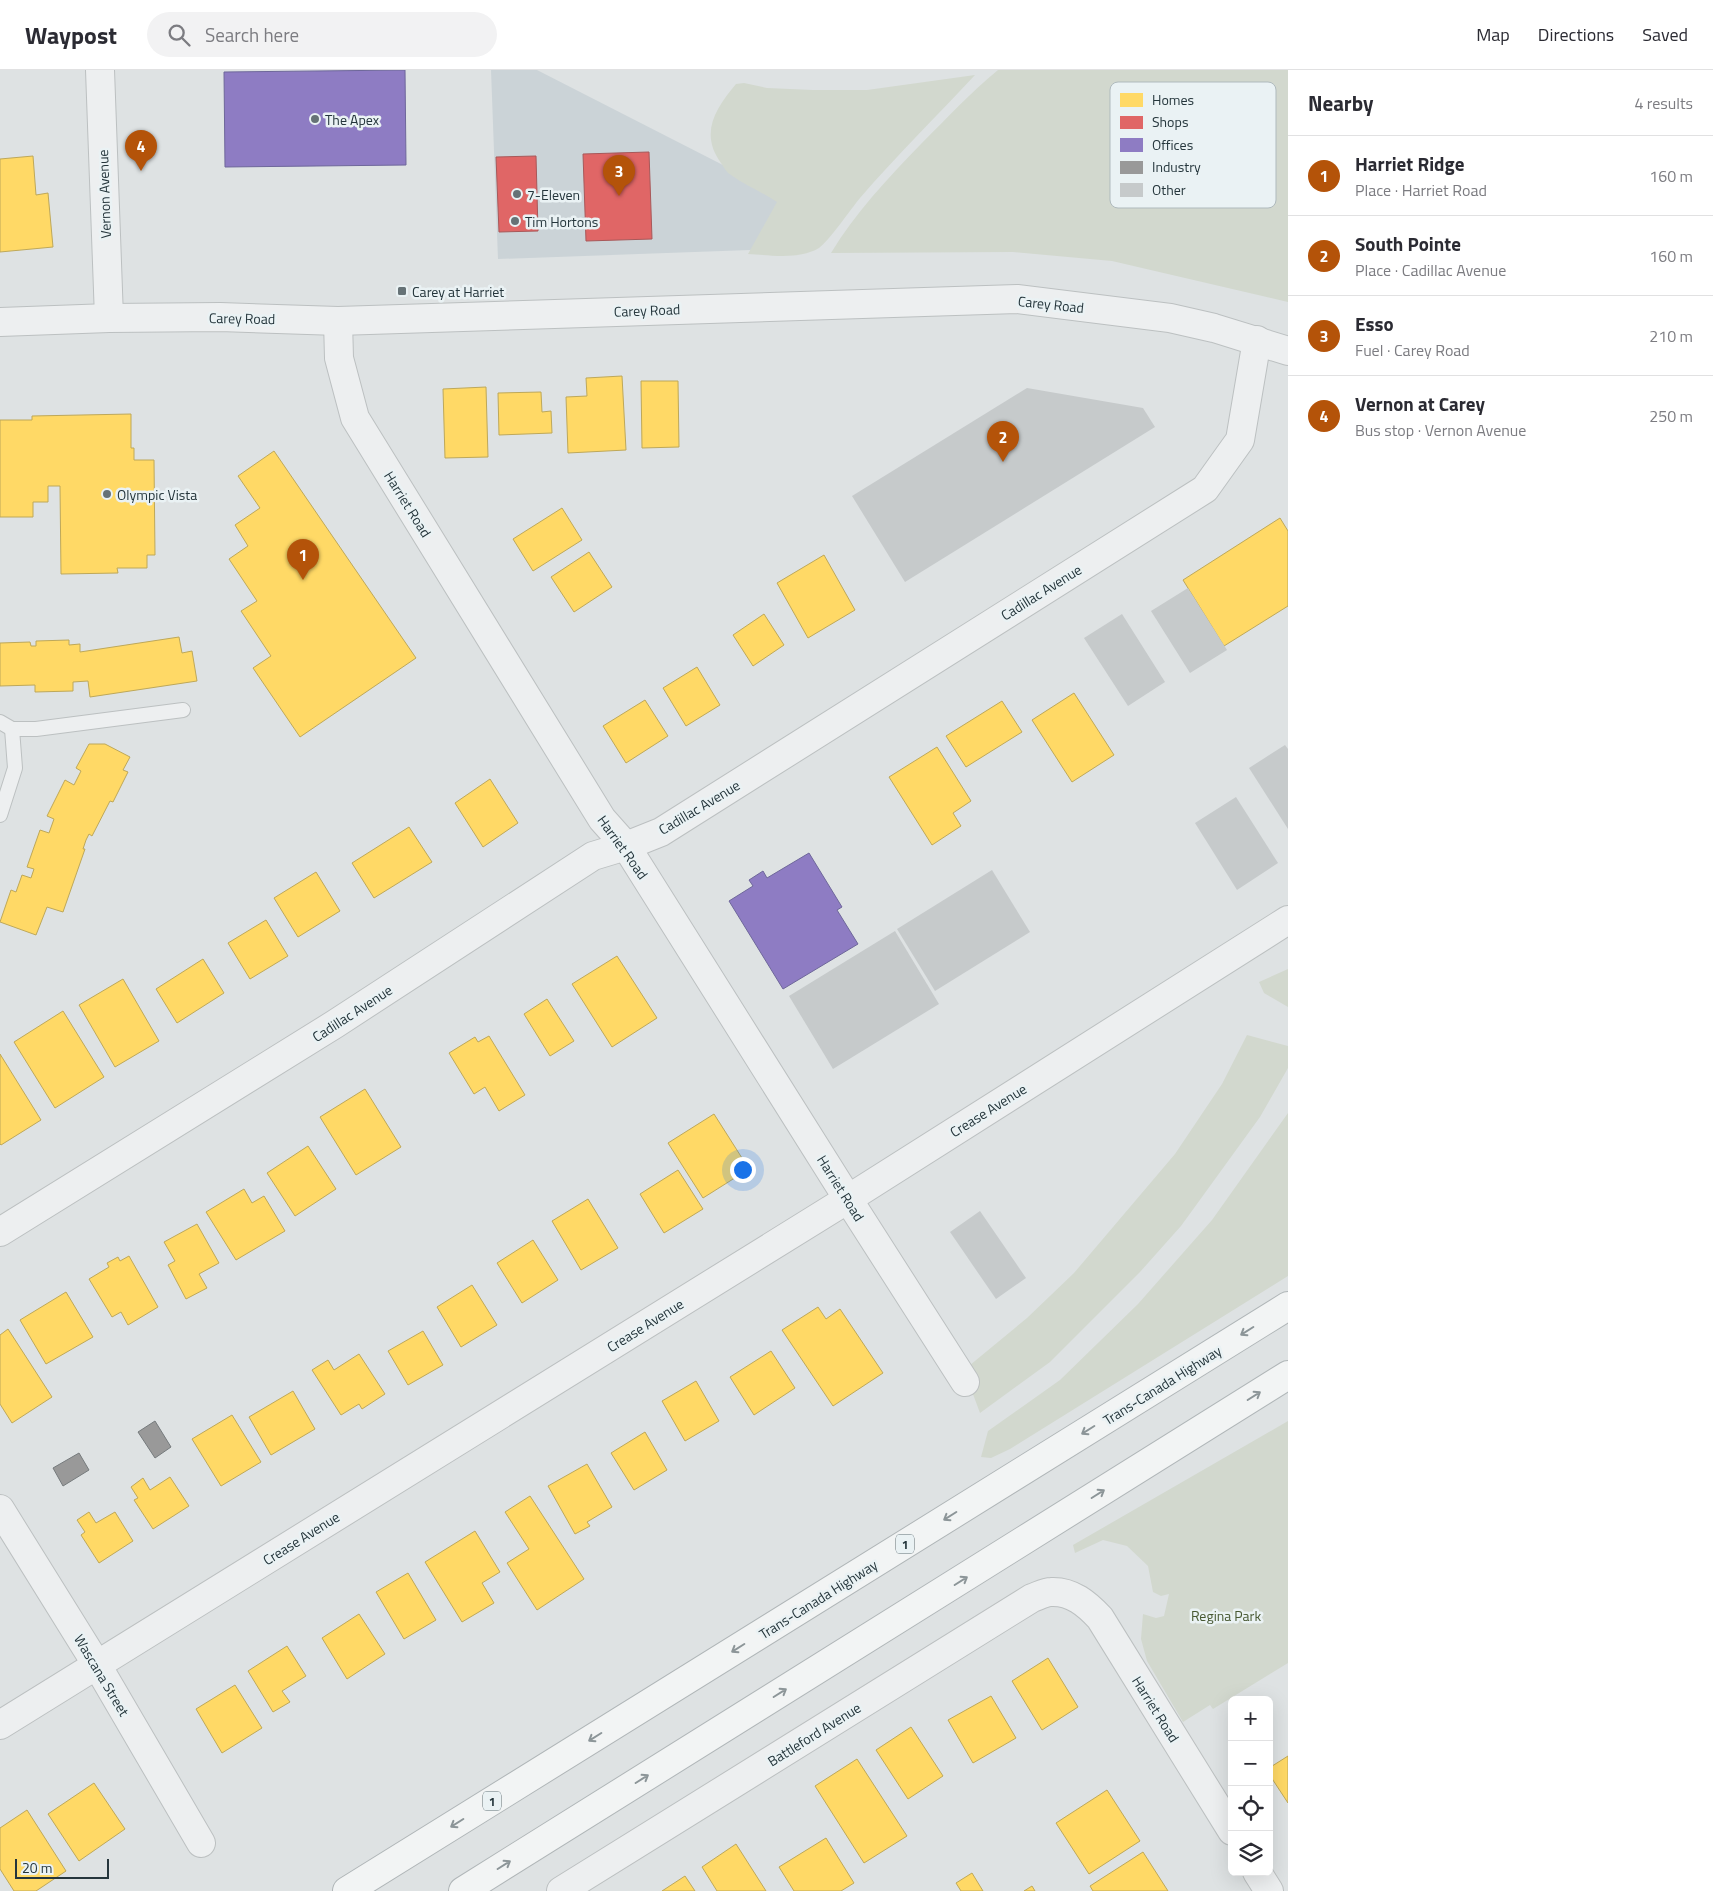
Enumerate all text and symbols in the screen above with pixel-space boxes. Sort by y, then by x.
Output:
search box [147,12,497,57]
text: Waypost [25,17,117,53]
text: Search here [205,20,299,49]
icon: search [165,21,193,49]
text: Map [1476,21,1510,48]
text: Directions [1538,21,1614,48]
text: Saved [1642,21,1688,48]
legend [1110,82,1276,208]
text: Nearby [1308,87,1373,119]
text: Homes [1152,89,1194,110]
text: 4 results [1634,91,1693,115]
place label: The Apex [325,109,380,130]
text: Shops [1152,111,1188,132]
marker: The Apex [309,113,321,125]
pin: 4 [125,130,157,171]
text: Offices [1152,134,1193,155]
street label: Vernon Avenue [92,149,116,239]
text: Harriet Ridge [1355,149,1464,178]
pin: 3 [603,155,635,196]
text: Industry [1152,156,1201,177]
text: 1 [1320,164,1328,188]
text: 160 m [1649,164,1693,188]
text: Place · Harriet Road [1355,178,1487,202]
text: Other [1152,179,1186,200]
place label: 7-Eleven [527,184,580,205]
marker: 7-Eleven [511,188,523,200]
place label: Tim Hortons [525,211,598,232]
marker: Tim Hortons [509,215,521,227]
text: South Pointe [1355,229,1461,258]
text: 2 [1320,244,1328,268]
text: 160 m [1649,244,1693,268]
text: Place · Cadillac Avenue [1355,258,1506,282]
place label: Carey at Harriet [412,281,504,302]
marker: Carey at Harriet [396,285,408,297]
street label: Carey Road [1017,290,1085,318]
street label: Carey Road [613,298,681,322]
street label: Carey Road [209,307,275,329]
text: Esso [1355,309,1394,338]
text: 3 [1320,324,1328,348]
text: 210 m [1649,324,1693,348]
text: Fuel · Carey Road [1355,338,1470,362]
text: Vernon at Carey [1355,389,1485,418]
text: 4 [1320,404,1328,428]
text: 250 m [1649,404,1693,428]
text: Bus stop · Vernon Avenue [1355,418,1526,442]
pin: 2 [987,421,1019,462]
street label: Harriet Road [379,467,437,541]
place label: Olympic Vista [117,484,197,505]
marker: Olympic Vista [101,488,113,500]
pin: 1 [287,539,319,580]
street label: Cadillac Avenue [997,559,1085,625]
street label: Cadillac Avenue [654,774,744,840]
street label: Harriet Road [593,811,653,883]
street label: Cadillac Avenue [308,979,396,1047]
street label: Crease Avenue [946,1078,1030,1142]
street label: Harriet Road [812,1151,870,1225]
your location [730,1157,756,1183]
street label: Crease Avenue [603,1293,687,1357]
one-way arrow [1240,1327,1254,1337]
street label: Trans-Canada Highway [1099,1340,1225,1430]
one-way arrow [1247,1391,1261,1401]
one-way arrow [1082,1426,1096,1436]
one-way arrow [1091,1489,1105,1499]
street label: Crease Avenue [259,1506,343,1570]
one-way arrow [944,1511,958,1521]
road number: 1 [896,1535,914,1554]
street label: Trans-Canada Highway [755,1554,881,1644]
one-way arrow [953,1575,967,1585]
park label: Regina Park [1191,1605,1261,1626]
street label: Wascana Street [69,1630,135,1720]
one-way arrow [732,1644,746,1654]
street label: Harriet Road [1127,1672,1185,1746]
one-way arrow [773,1688,787,1698]
map controls [1228,1696,1273,1876]
button: + [1228,1696,1273,1741]
street label: Battleford Avenue [763,1697,865,1771]
one-way arrow [588,1733,602,1743]
button: − [1228,1741,1273,1786]
one-way arrow [635,1774,649,1784]
button: locate [1228,1786,1273,1831]
road number: 1 [483,1792,501,1810]
one-way arrow [450,1818,464,1828]
button: layers [1228,1831,1273,1876]
scale bar [15,1856,109,1879]
text: 20 m [22,1857,52,1878]
one-way arrow [497,1860,511,1870]

